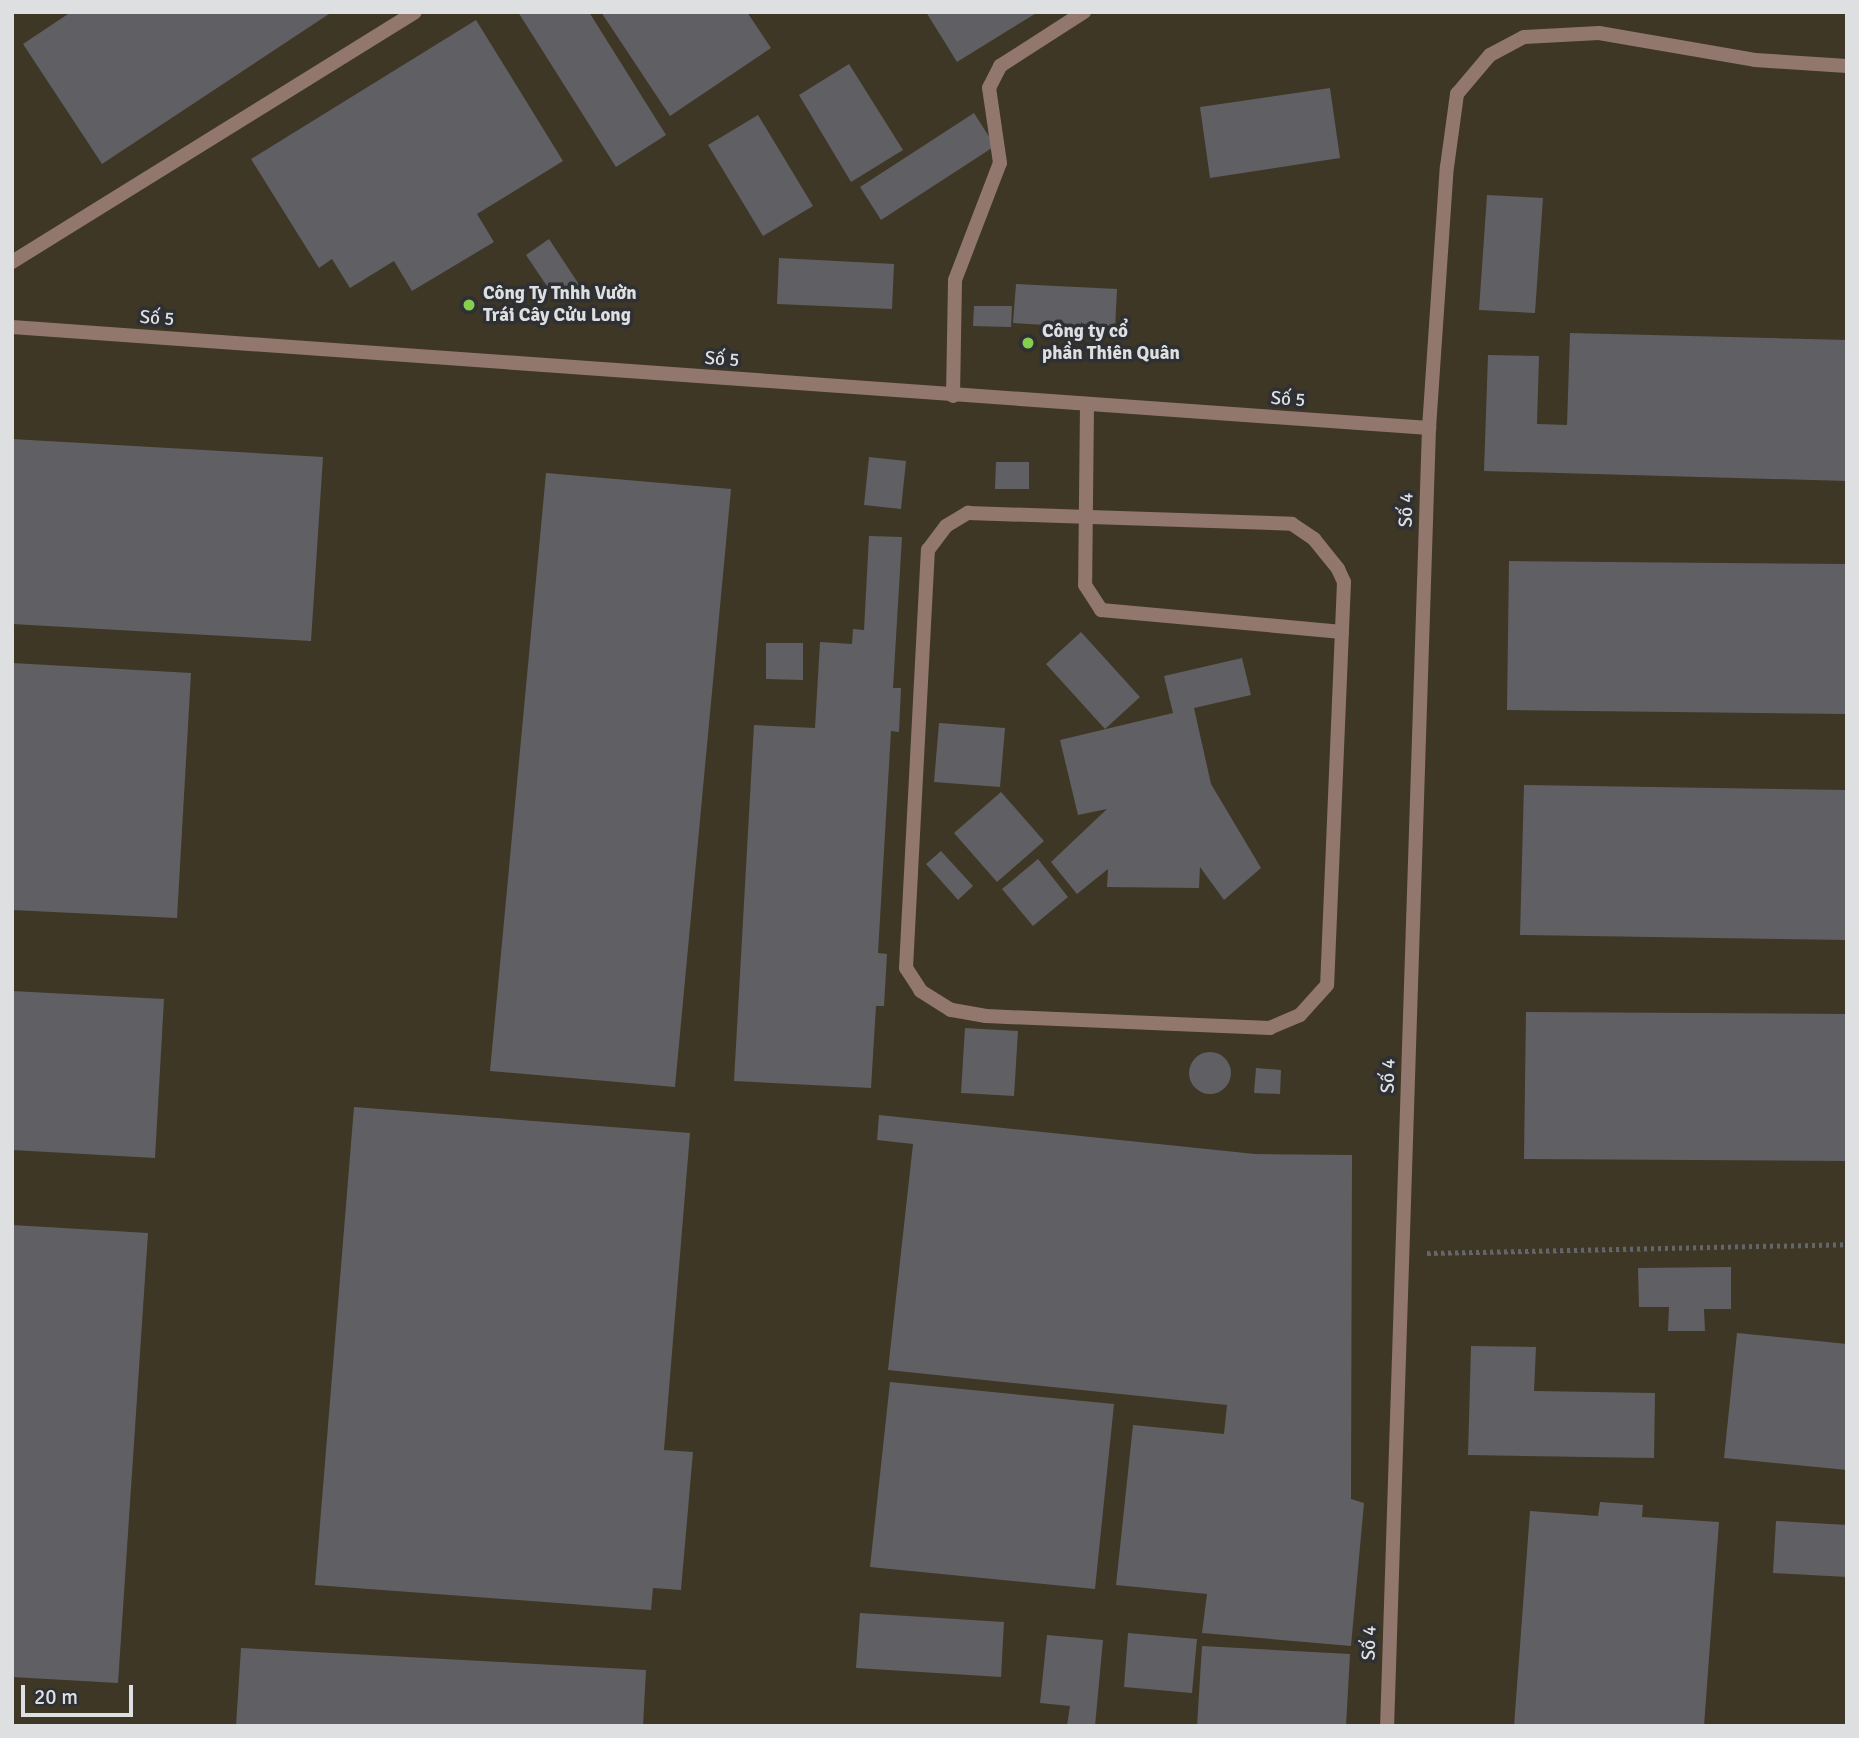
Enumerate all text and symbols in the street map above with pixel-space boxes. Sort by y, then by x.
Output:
place label: Công Ty Tnhh Vườn Trái Cây Cửu Long [483,283,637,327]
marker: Công Ty Tnhh Vườn Trái Cây Cửu Long [461,297,477,313]
street label: Số 5 [139,306,175,332]
place label: Công ty cổ phần Thiên Quân [1042,321,1180,365]
marker: Công ty cổ phần Thiên Quân [1020,335,1036,351]
street label: Số 5 [704,347,740,373]
street label: Số 5 [1270,387,1306,413]
street label: Số 4 [1395,492,1419,528]
street label: Số 4 [1377,1058,1401,1094]
street label: Số 4 [1358,1625,1382,1661]
scale bar [24,1672,136,1716]
text: 20 m [34,1684,78,1710]

